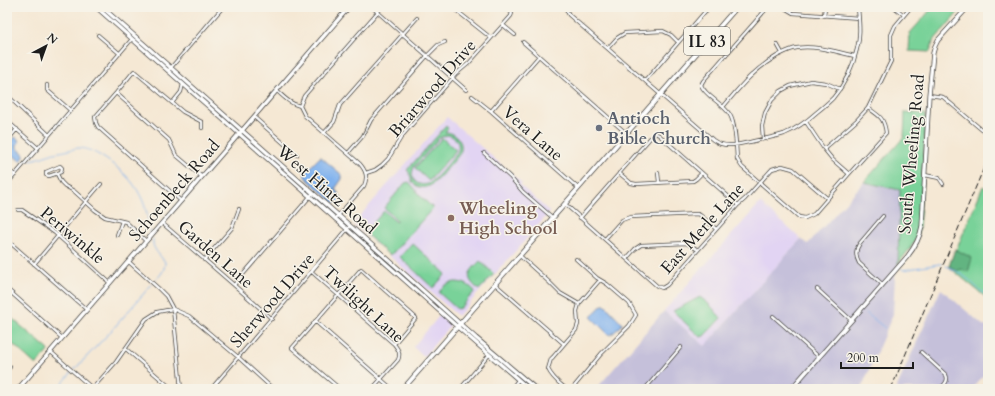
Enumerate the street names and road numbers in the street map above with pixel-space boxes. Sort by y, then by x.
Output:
road number: IL 83 [684,27,730,55]
street label: Briarwood Drive [383,34,481,142]
street label: South Wheeling Road [893,73,930,235]
street label: Vera Lane [497,101,568,166]
street label: Schoenbeck Road [124,135,225,246]
street label: West Hintz Road [271,139,382,239]
street label: East Merle Lane [655,178,749,279]
street label: Periwinkle [35,202,110,269]
street label: Garden Lane [173,215,258,294]
street label: Sherwood Drive [225,248,320,353]
street label: Twilight Lane [318,261,409,348]

